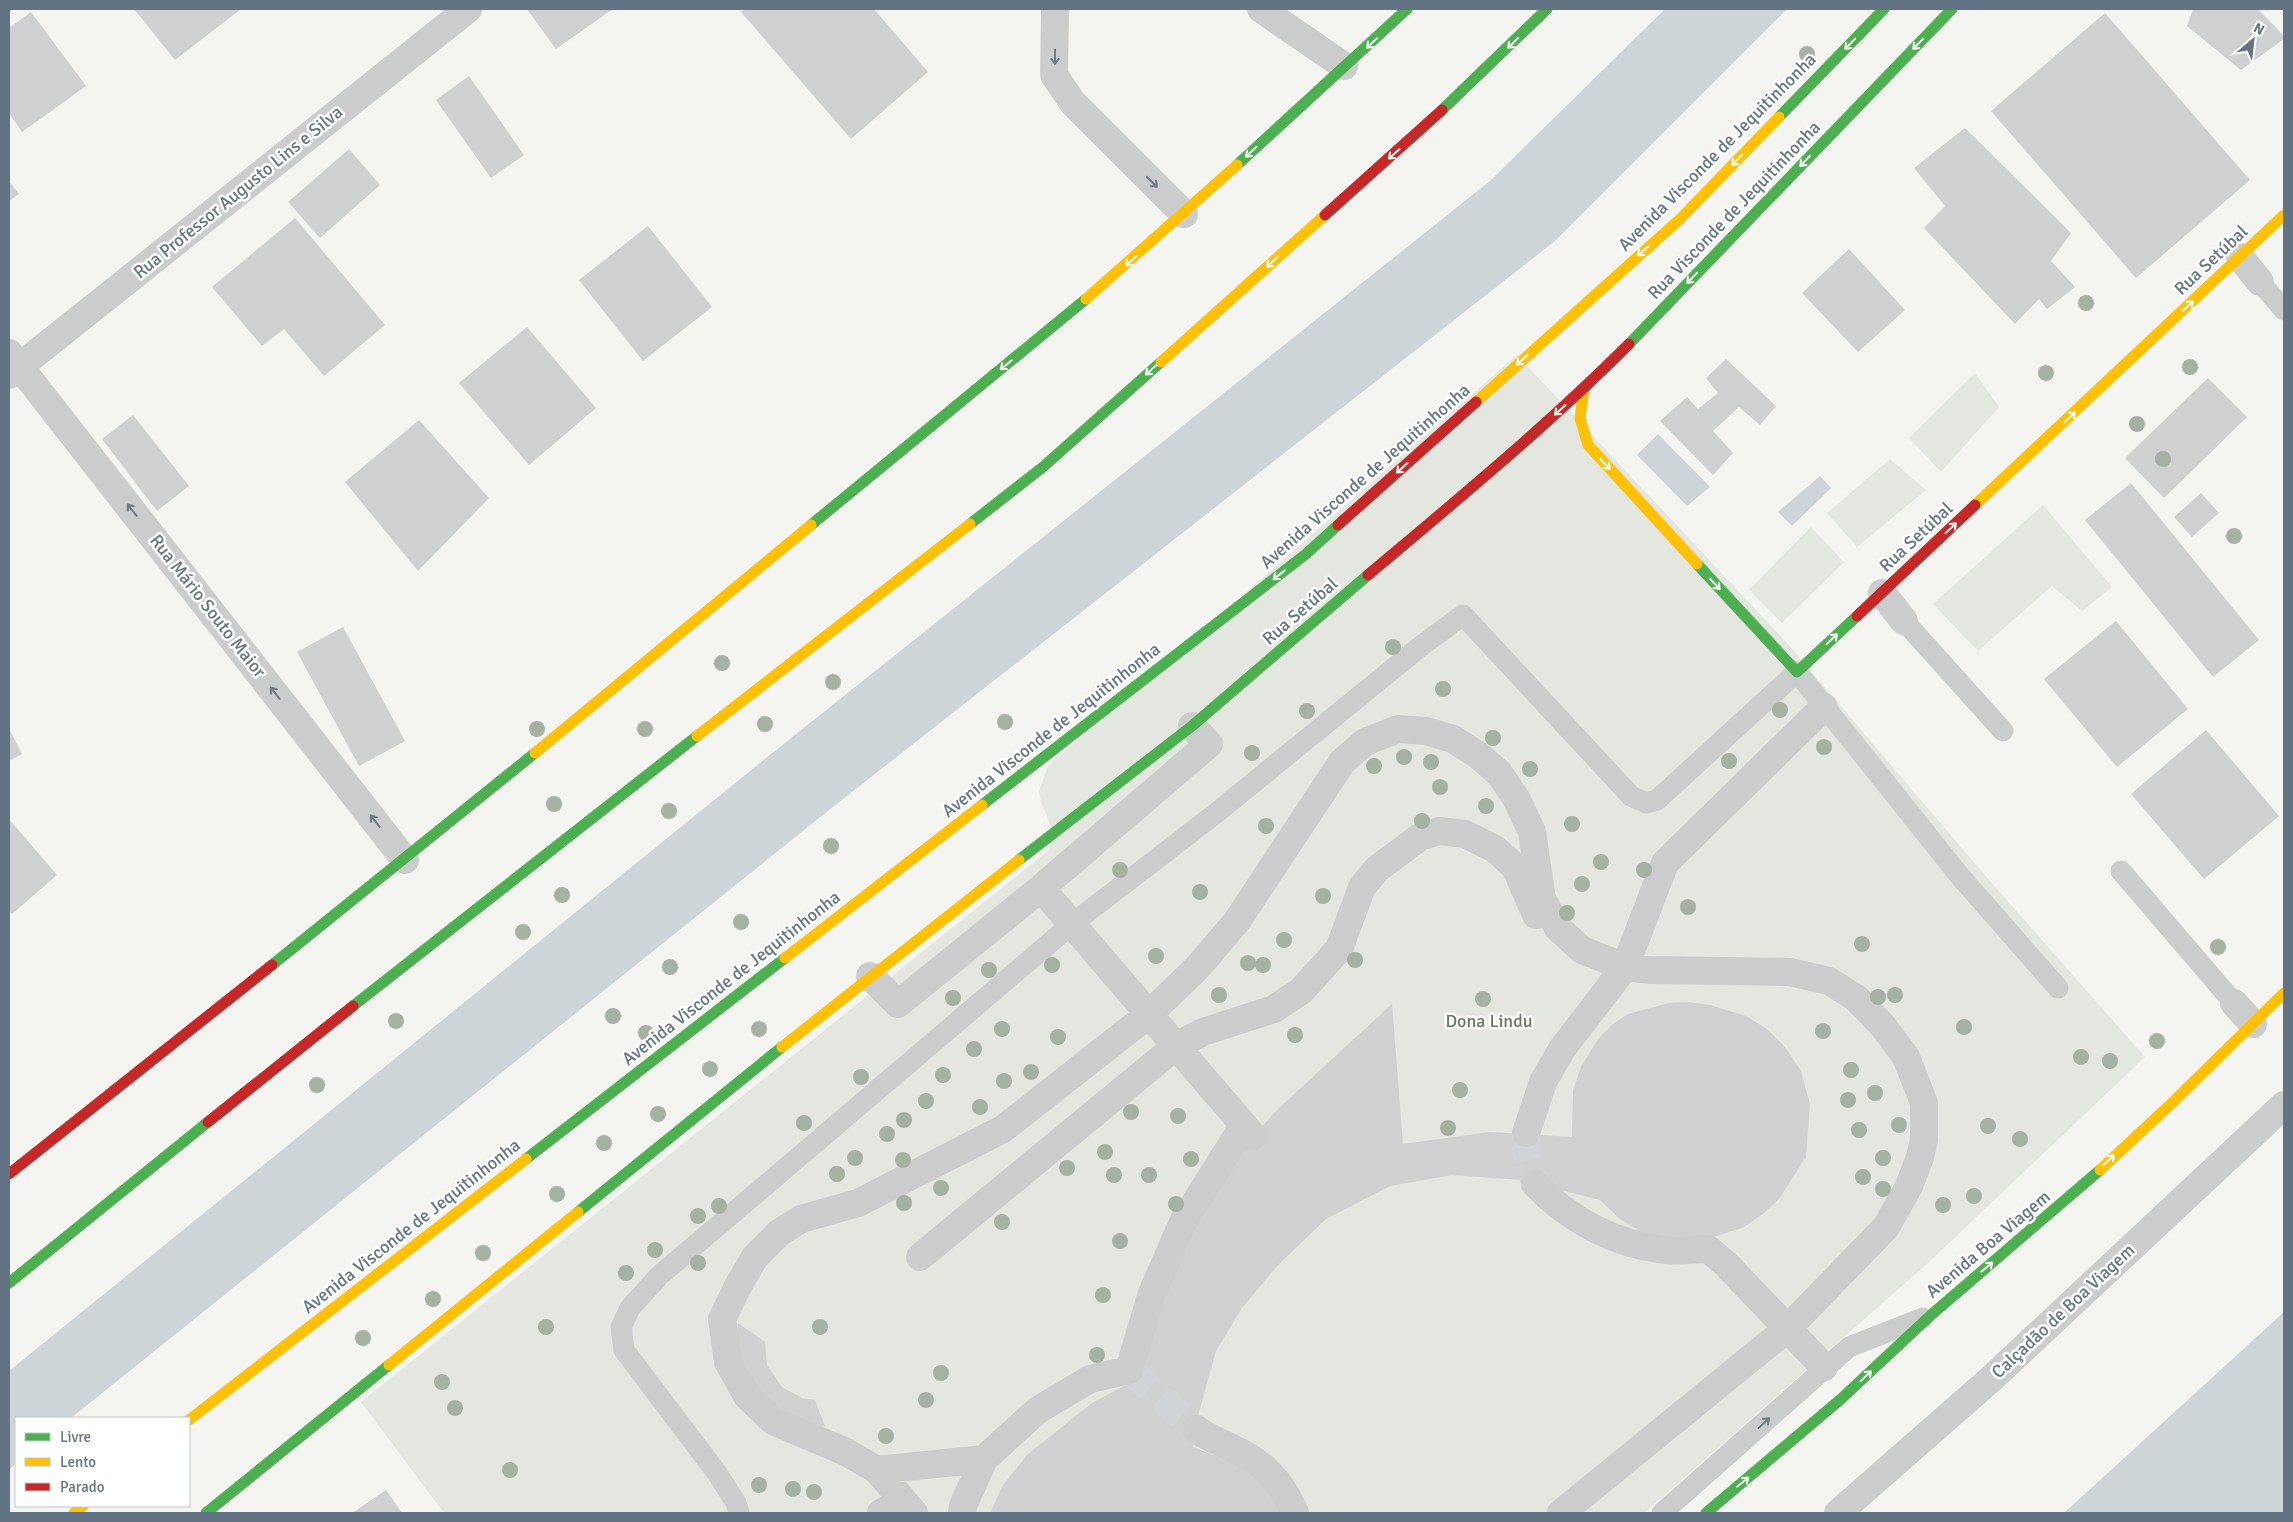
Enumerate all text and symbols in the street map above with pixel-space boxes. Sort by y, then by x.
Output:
north arrow [2228,15,2278,65]
text: N [2251,19,2267,39]
one-way arrow [1365,37,1378,49]
one-way arrow [1507,37,1519,49]
one-way arrow [1844,37,1856,50]
one-way arrow [1912,38,1924,50]
street label: Avenida Visconde de Jequitinhonha [1613,48,1821,256]
one-way arrow [1050,49,1060,65]
street label: Rua Professor Augusto Lins e Silva [129,101,347,283]
street label: Rua Visconde de Jequitinhonha [1643,116,1825,304]
one-way arrow [1245,146,1258,158]
one-way arrow [1387,148,1400,160]
one-way arrow [1731,154,1743,166]
one-way arrow [1799,155,1811,167]
one-way arrow [1146,175,1158,188]
street label: Rua Setúbal [2170,220,2252,300]
one-way arrow [1637,245,1650,257]
one-way arrow [1124,255,1137,266]
one-way arrow [1266,256,1279,268]
one-way arrow [1686,272,1699,284]
one-way arrow [2182,300,2195,312]
one-way arrow [1516,354,1529,366]
one-way arrow [1000,359,1013,370]
one-way arrow [1145,365,1158,376]
street label: Avenida Visconde de Jequitinhonha [1256,379,1474,573]
one-way arrow [1554,404,1567,416]
one-way arrow [2063,411,2076,423]
one-way arrow [1599,458,1611,471]
one-way arrow [1395,463,1408,474]
street label: Rua Setúbal [1875,497,1957,577]
one-way arrow [127,504,138,517]
one-way arrow [1945,522,1957,534]
street label: Rua Mário Souto Maior [145,530,271,682]
one-way arrow [1273,570,1286,581]
street label: Rua Setúbal [1258,572,1342,650]
one-way arrow [1709,577,1721,590]
one-way arrow [1826,633,1839,645]
street label: Avenida Visconde de Jequitinhonha [937,638,1165,822]
one-way arrow [270,687,281,700]
one-way arrow [370,815,381,828]
street label: Avenida Visconde de Jequitinhonha [617,886,845,1070]
park label: Dona Lindu [1445,1010,1533,1032]
street label: Avenida Visconde de Jequitinhonha [297,1134,525,1318]
one-way arrow [2103,1154,2116,1166]
street label: Avenida Boa Viagem [1921,1186,2055,1302]
street label: Calçadão de Boa Viagem [1987,1239,2139,1383]
one-way arrow [1981,1262,1994,1273]
one-way arrow [1860,1370,1872,1382]
legend [15,1417,190,1507]
one-way arrow [1758,1417,1770,1429]
text: Livre [60,1428,91,1446]
text: Lento [60,1453,96,1471]
one-way arrow [1736,1476,1749,1487]
text: Parado [60,1478,105,1496]

